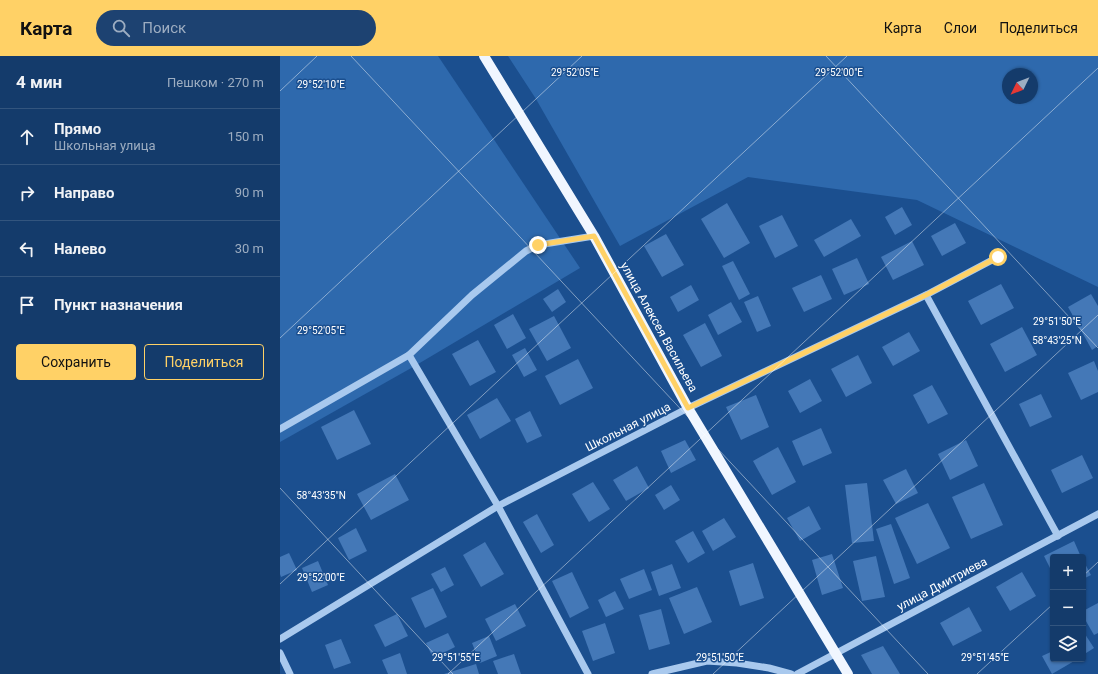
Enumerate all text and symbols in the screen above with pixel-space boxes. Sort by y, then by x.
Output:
search box [96,10,376,46]
text: Карта [20,17,72,40]
icon: search [110,17,132,39]
text: Поиск [142,19,186,37]
text: Карта [884,20,922,36]
text: Слои [944,20,977,36]
text: Поделиться [999,20,1078,36]
text: 29°52'05"E [551,67,599,78]
text: 29°52'00"E [815,67,863,78]
north arrow [1002,68,1038,104]
text: 4 мин [16,72,62,92]
text: Пешком · 270 m [167,75,264,90]
text: 29°52'10"E [297,79,345,90]
text: Прямо [54,120,101,138]
icon: ahead [16,126,38,148]
text: 150 m [227,129,264,144]
text: Школьная улица [54,138,156,153]
icon: right [16,182,38,204]
text: Направо [54,184,115,202]
text: 90 m [235,185,264,200]
route end [529,236,547,254]
icon: left [16,238,38,260]
text: Налево [54,240,106,258]
text: 30 m [235,241,264,256]
route start [989,248,1007,266]
street label: улица Алексея Васильева [617,260,701,394]
icon: arrive [16,294,38,316]
text: Пункт назначения [54,296,183,314]
text: 29°51'50"E [1033,316,1081,327]
text: 29°52'05"E [297,325,345,336]
text: 58°43'25"N [1032,335,1082,346]
button: Сохранить [16,344,136,380]
button: Поделиться [144,344,264,380]
street label: Школьная улица [583,399,673,455]
text: 58°43'35"N [296,490,346,501]
street label: улица Дмитриева [895,554,989,614]
map controls [1050,554,1086,662]
button: + [1050,554,1086,590]
text: 29°52'00"E [297,572,345,583]
button: − [1050,590,1086,626]
button: layers [1050,626,1086,662]
text: 29°51'55"E [432,652,480,663]
text: 29°51'50"E [696,652,744,663]
text: 29°51'45"E [961,652,1009,663]

